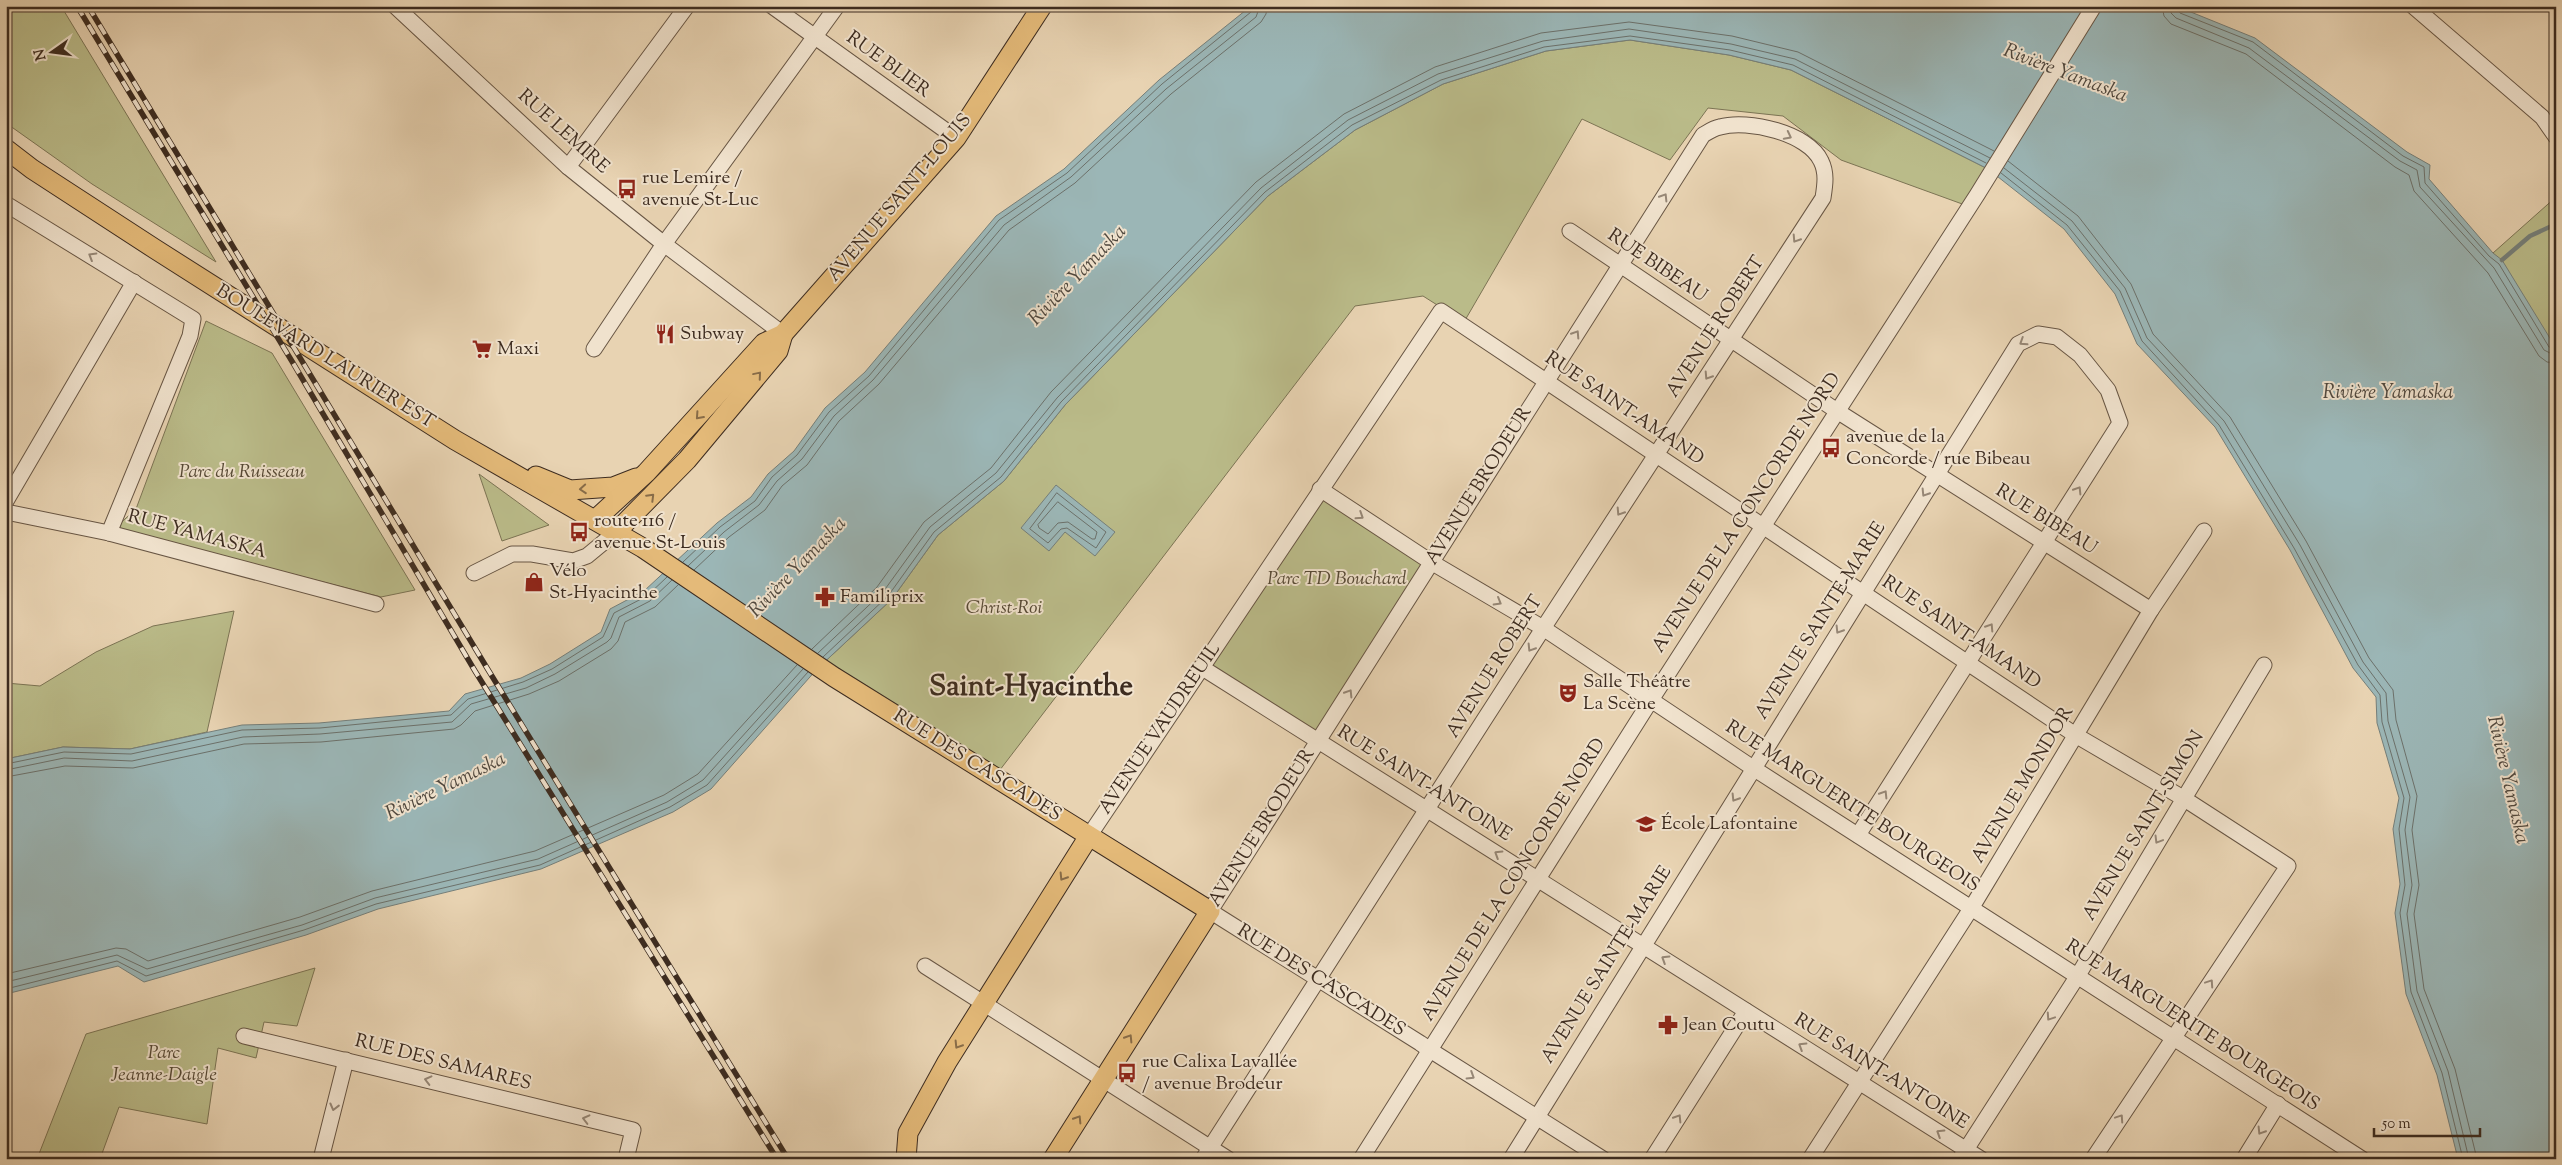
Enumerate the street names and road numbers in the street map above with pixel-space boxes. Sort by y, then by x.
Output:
street label: RUE BLIER [840,25,936,105]
street label: RUE LEMIRE [511,83,615,181]
street label: AVENUE SAINT-LOUIS [821,108,979,288]
street label: RUE BIBEAU [1602,223,1713,310]
street label: AVENUE ROBERT [1660,251,1772,403]
street label: BOULEVARD LAURIER EST [210,278,440,436]
street label: RUE SAINT-AMAND [1539,346,1709,472]
street label: AVENUE DE LA CONCORDE NORD [1646,367,1848,659]
street label: AVENUE BRODEUR [1419,401,1539,571]
street label: RUE BIBEAU [1990,478,2102,562]
street label: RUE YAMASKA [124,503,270,567]
street label: AVENUE SAINTE-MARIE [1749,516,1893,725]
street label: RUE SAINT-AMAND [1876,570,2046,696]
street label: AVENUE ROBERT [1440,590,1550,744]
street label: AVENUE VAUDREUIL [1092,637,1228,820]
street label: AVENUE MONDOR [1965,701,2081,869]
street label: RUE DES CASCADES [888,703,1066,829]
street label: RUE MARGUERITE BOURGEOIS [1720,714,1984,900]
street label: RUE SAINT-ANTOINE [1331,719,1517,849]
street label: AVENUE SAINT-SIMON [2076,726,2212,926]
street label: AVENUE DE LA CONCORDE NORD [1415,733,1613,1027]
street label: AVENUE BRODEUR [1202,743,1322,913]
street label: AVENUE SAINTE-MARIE [1535,860,1679,1069]
street label: RUE DES CASCADES [1232,918,1410,1044]
street label: RUE MARGUERITE BOURGEOIS [2060,933,2324,1119]
street label: RUE SAINT-ANTOINE [1788,1007,1974,1137]
street label: RUE DES SAMARES [352,1028,534,1098]

